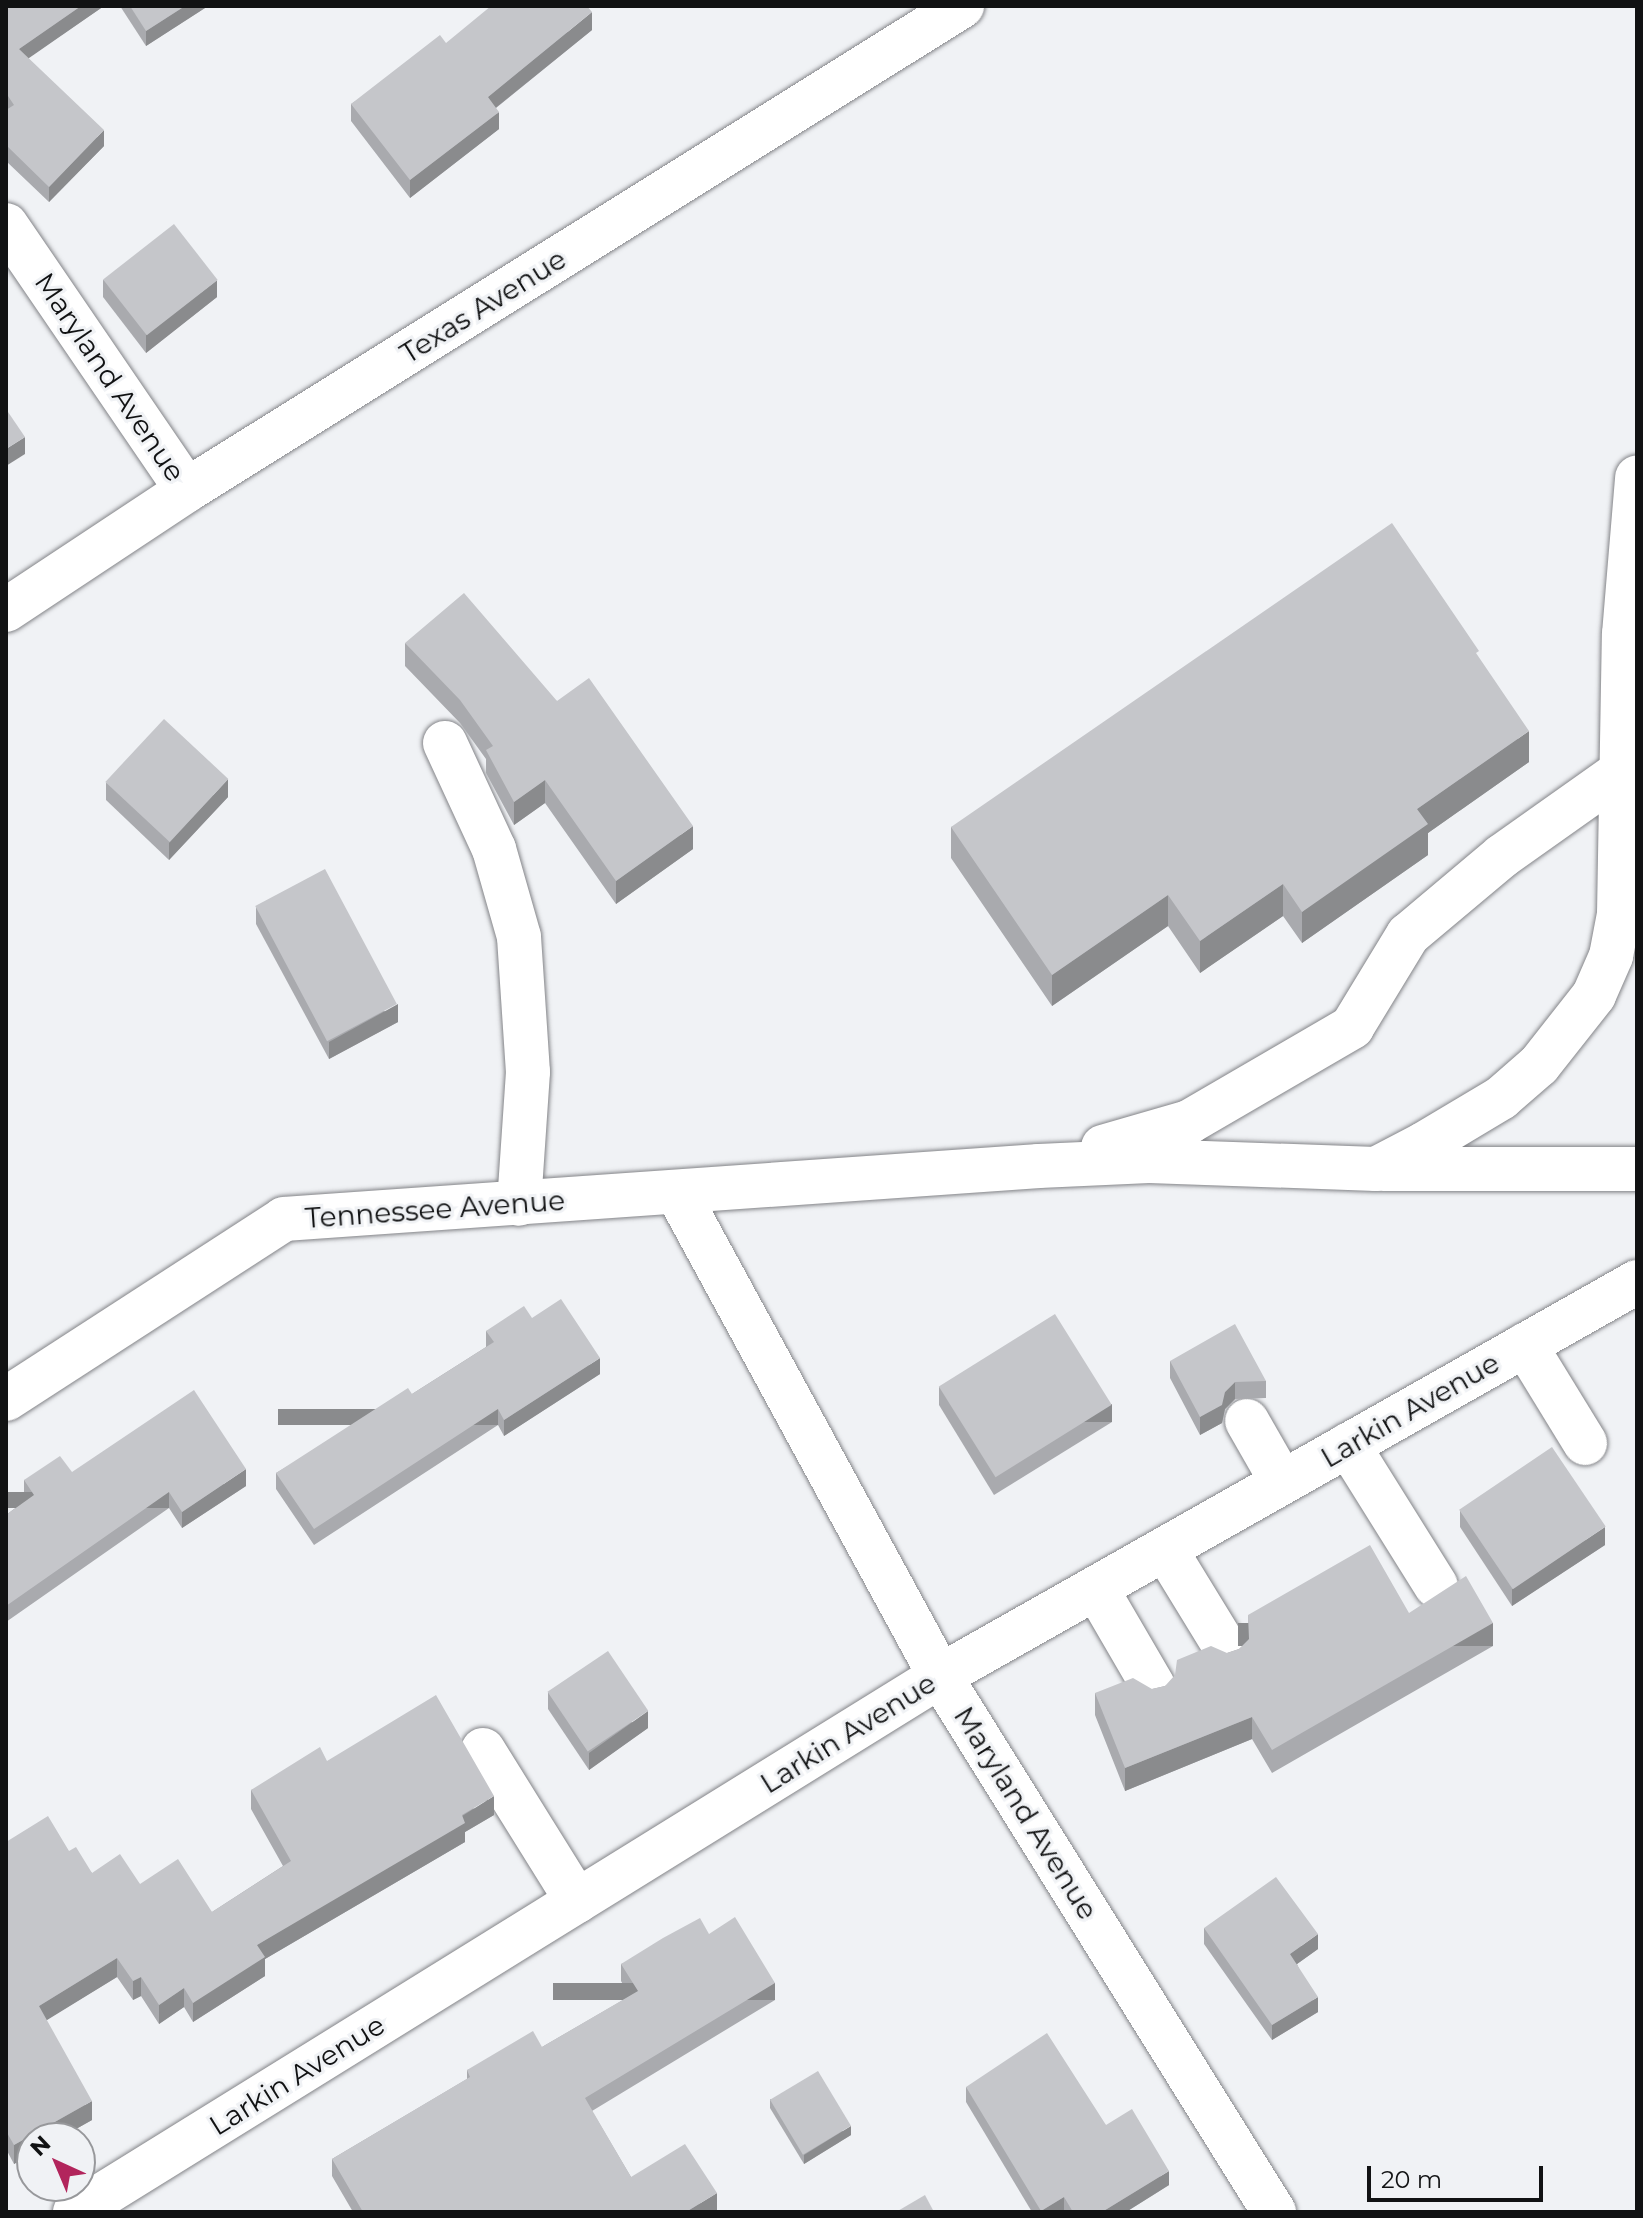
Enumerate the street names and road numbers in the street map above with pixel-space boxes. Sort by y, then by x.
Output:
street label: Texas Avenue [394,242,572,370]
street label: Maryland Avenue [28,266,192,488]
street label: Tennessee Avenue [304,1183,566,1235]
street label: Larkin Avenue [1315,1345,1505,1475]
street label: Larkin Avenue [754,1666,942,1800]
street label: Maryland Avenue [947,1700,1105,1926]
street label: Larkin Avenue [203,2008,391,2142]

